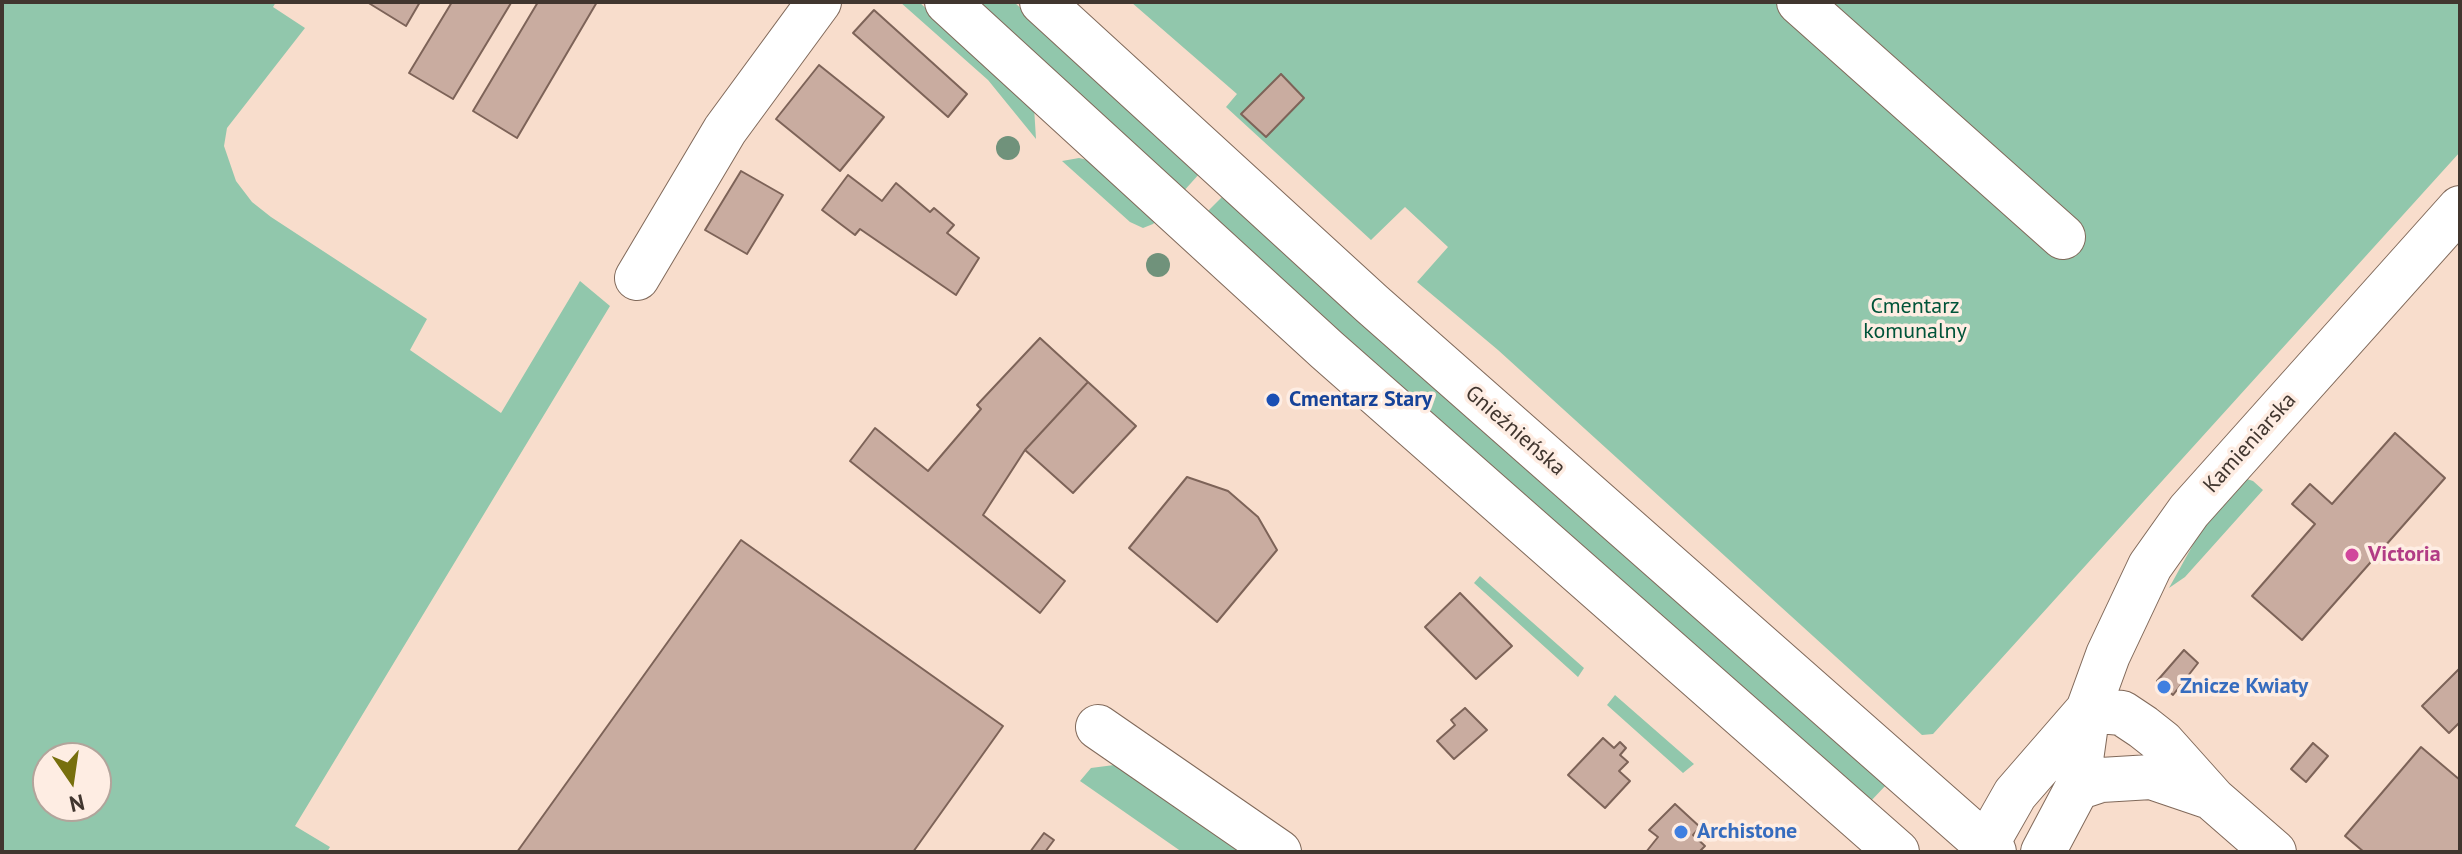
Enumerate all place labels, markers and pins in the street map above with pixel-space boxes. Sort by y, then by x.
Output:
place label: Cmentarz Stary [1289,387,1432,413]
marker: Cmentarz Stary [1264,391,1282,409]
place label: Victoria [2368,542,2441,568]
marker: Victoria [2343,546,2361,564]
place label: Znicze Kwiaty [2180,674,2308,700]
marker: Znicze Kwiaty [2155,678,2173,696]
place label: Archistone [1697,819,1797,845]
marker: Archistone [1672,823,1690,841]

